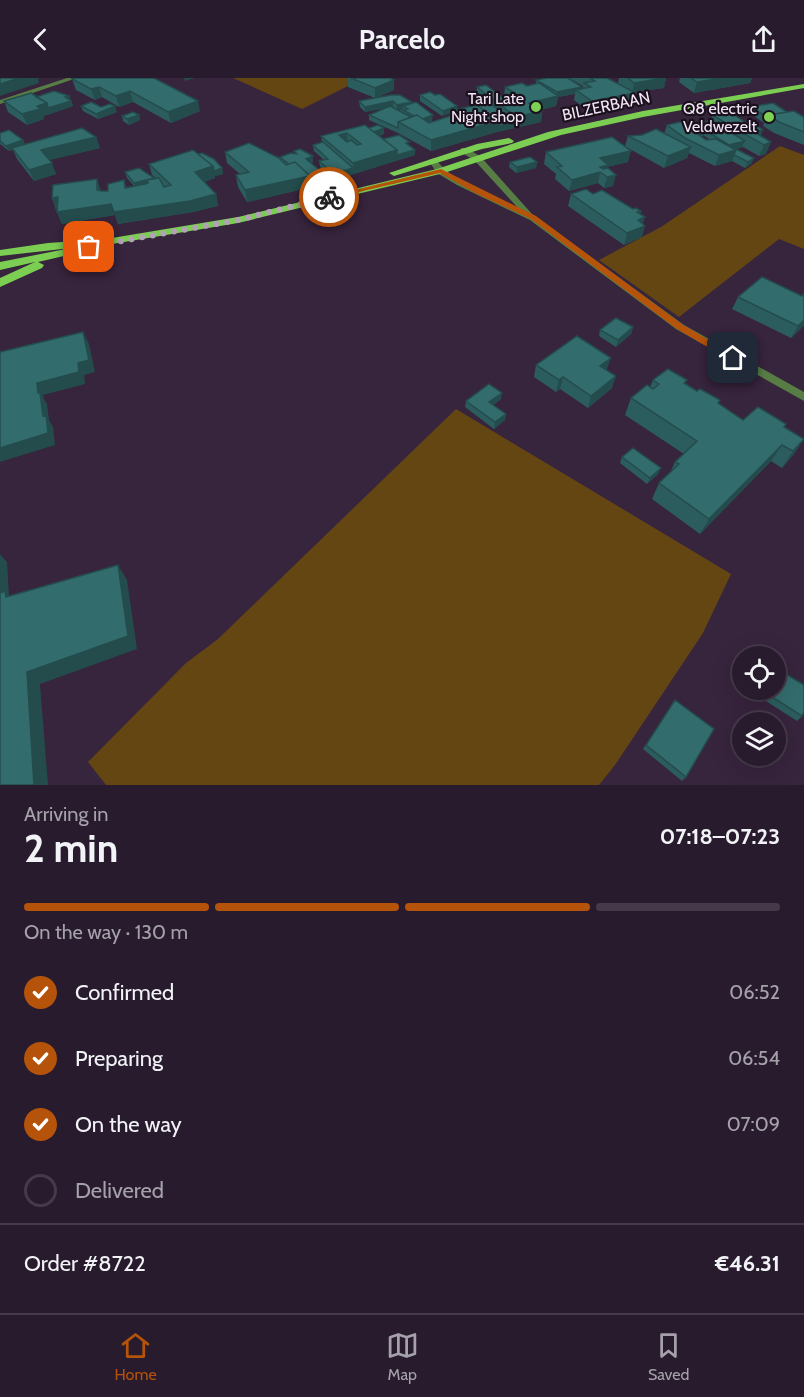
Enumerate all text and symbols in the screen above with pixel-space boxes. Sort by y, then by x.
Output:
icon: back [24,23,57,56]
text: Parcelo [359,23,445,56]
icon: share [747,23,780,56]
street label: BILZERBAAN [560,87,652,125]
place label: Tari Late Night shop [451,89,524,126]
place label: Q8 electric Veldwezelt [683,99,758,136]
marker: Tari Late Night shop [529,100,543,114]
marker: Q8 electric Veldwezelt [762,110,776,124]
courier [299,167,359,227]
icon: bike [313,181,346,214]
pin [63,221,114,272]
icon: bag [72,230,105,263]
pin [707,332,758,383]
icon: home [716,341,749,374]
map controls [732,646,786,766]
button: locate [732,646,786,700]
button: layers [732,712,786,766]
text: Arriving in [24,802,108,826]
text: 07:18–07:23 [660,823,780,850]
text: 2 min [24,824,118,872]
text: On the way · 130 m [24,920,188,944]
icon: check [24,976,57,1009]
text: Confirmed [75,979,174,1006]
text: 06:52 [729,980,780,1004]
icon: check [24,1042,57,1075]
text: Preparing [75,1045,163,1072]
text: 06:54 [728,1046,780,1070]
icon: check [24,1108,57,1141]
text: On the way [75,1111,182,1138]
text: 07:09 [727,1112,780,1136]
text: Delivered [75,1177,164,1204]
text: Order #8722 [24,1250,146,1277]
text: €46.31 [715,1250,780,1277]
tab: Home [115,1329,157,1384]
tab: Map [386,1329,419,1384]
tab: Saved [648,1329,689,1384]

